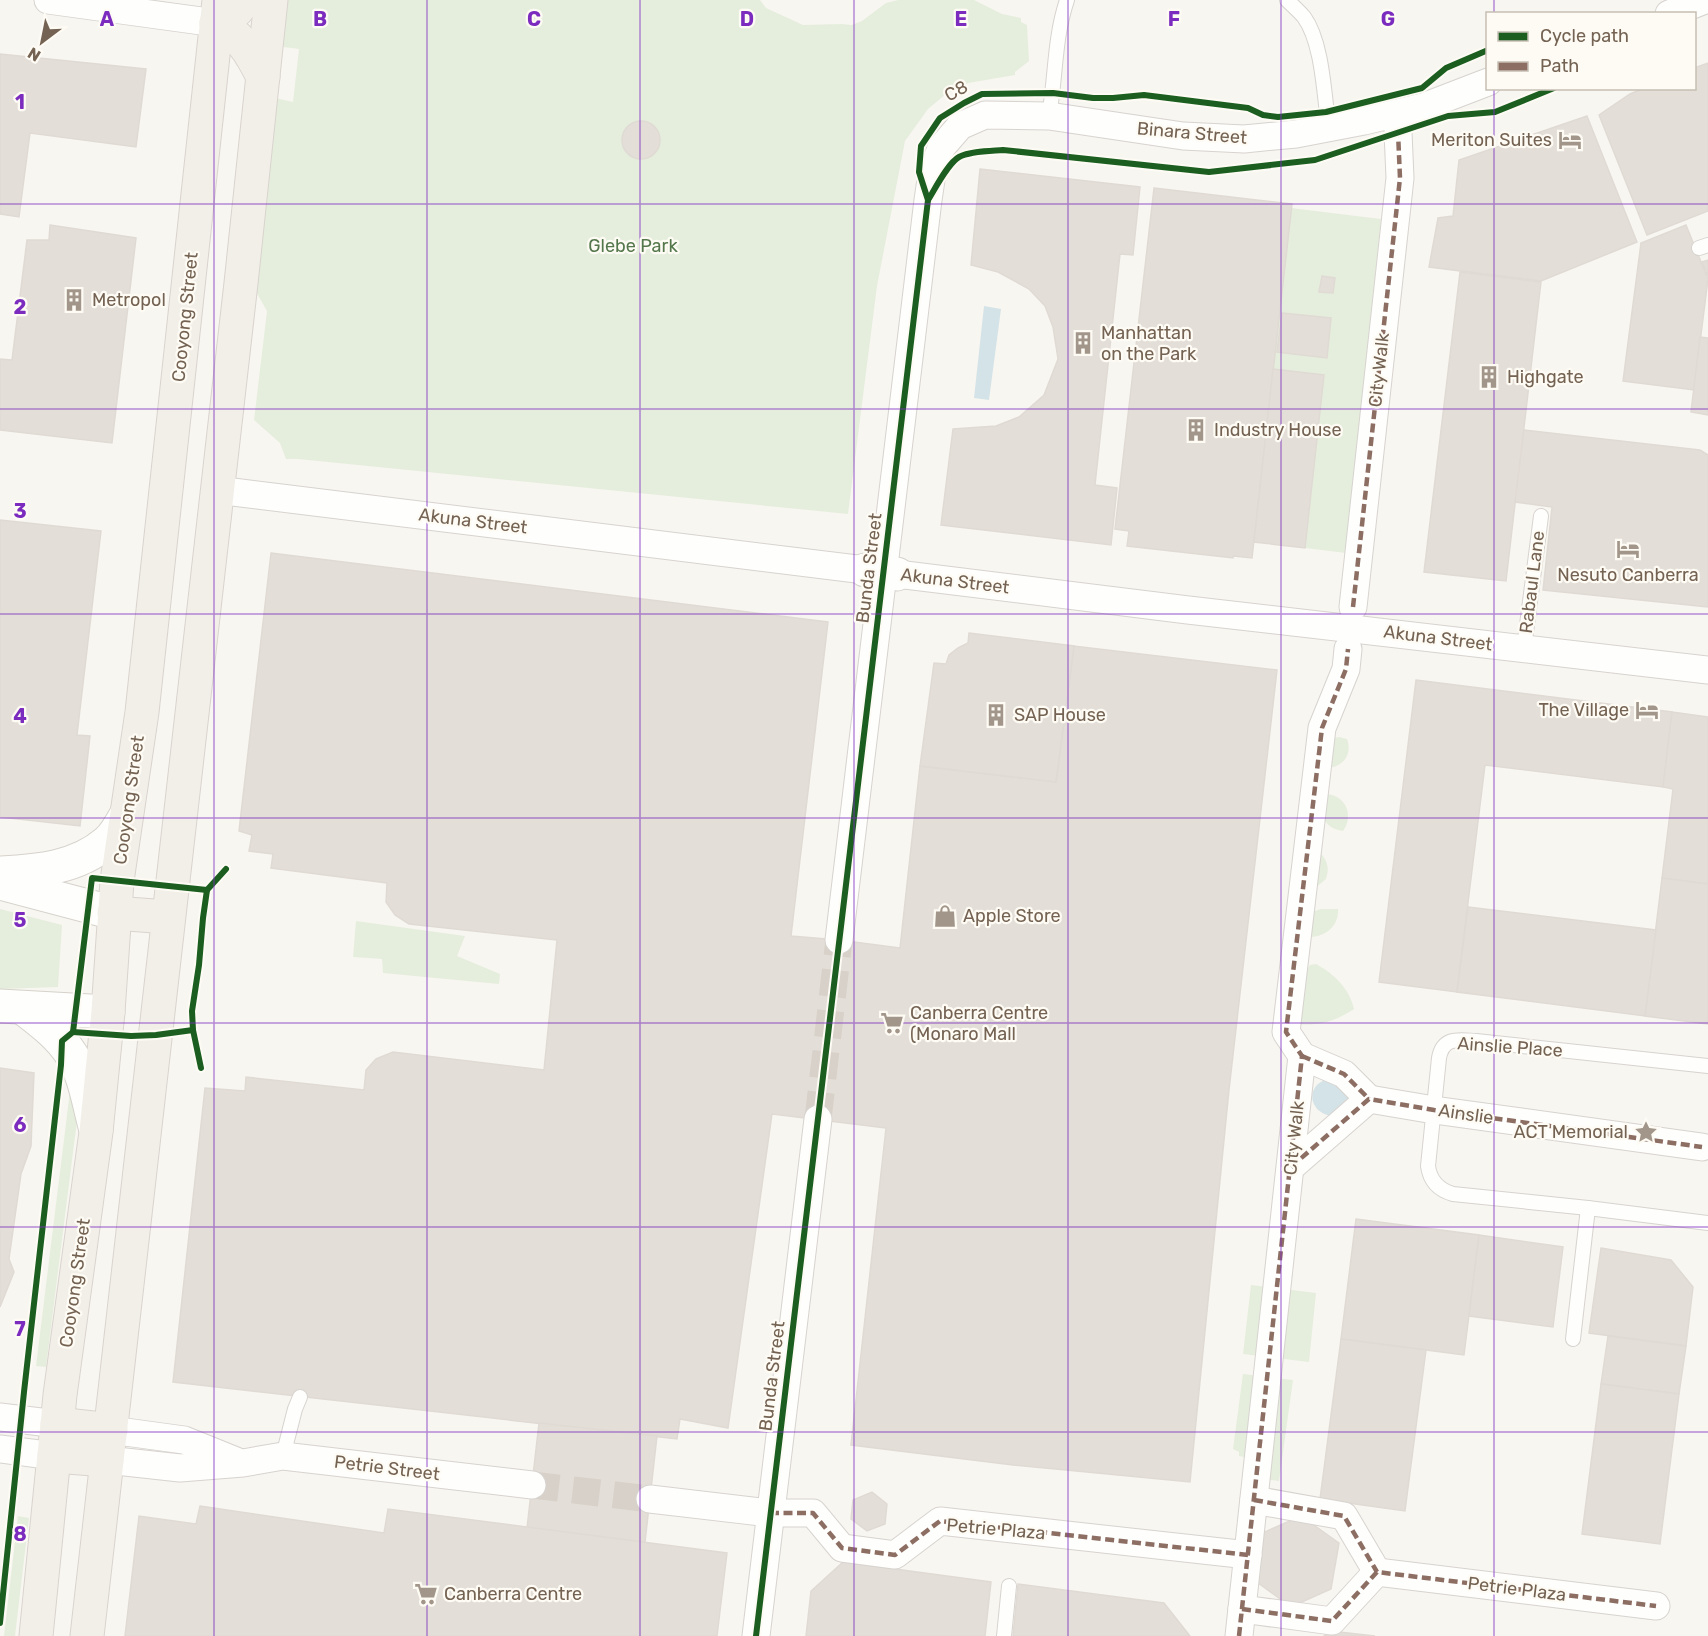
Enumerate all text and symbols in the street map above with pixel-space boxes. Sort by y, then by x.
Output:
text: A [100,7,115,31]
text: B [313,7,327,31]
text: C [527,7,541,31]
text: D [740,7,754,31]
text: E [955,7,967,31]
text: F [1168,7,1180,31]
text: G [1381,7,1395,31]
north arrow [12,12,72,72]
legend [1486,12,1696,90]
text: Cycle path [1540,25,1629,47]
text: N [24,43,44,65]
text: Path [1540,55,1579,77]
street label: C8 [940,76,972,106]
text: 1 [15,90,25,114]
street label: Binara Street [1136,117,1248,149]
hotel icon: Meriton Suites [1557,127,1583,153]
place label: Meriton Suites [1431,129,1552,151]
park label: Glebe Park [588,235,678,257]
street label: Cooyong Street [167,251,203,383]
building icon: Metropol [61,287,87,313]
place label: Metropol [92,289,166,311]
text: 2 [14,295,27,319]
place label: Manhattan on the Park [1101,322,1197,365]
building icon: Manhattan on the Park [1070,330,1096,356]
street label: City Walk [1364,331,1394,408]
building icon: Highgate [1476,364,1502,390]
place label: Highgate [1507,366,1584,388]
building icon: Industry House [1183,417,1209,443]
place label: Industry House [1214,419,1342,441]
text: 3 [13,499,27,523]
street label: Akuna Street [417,503,529,539]
street label: Bunda Street [851,512,887,624]
street label: Rabaul Lane [1515,530,1549,634]
hotel icon: Nesuto Canberra [1615,536,1641,562]
street label: Akuna Street [899,563,1011,599]
place label: Nesuto Canberra [1557,564,1699,586]
street label: Akuna Street [1382,620,1494,656]
hotel icon: The Village [1634,697,1660,723]
place label: The Village [1538,699,1629,721]
building icon: SAP House [983,702,1009,728]
text: 4 [13,704,27,728]
place label: SAP House [1014,704,1106,726]
street label: Cooyong Street [109,734,149,866]
shop icon: Apple Store [932,903,958,929]
place label: Apple Store [963,905,1061,927]
text: 5 [14,908,27,932]
place label: Canberra Centre (Monaro Mall [910,1002,1048,1045]
supermarket icon: Canberra Centre (Monaro Mall [879,1010,905,1036]
street label: Ainslie Place [1457,1032,1563,1062]
street label: City Walk [1279,1099,1309,1176]
street label: Ainslie [1437,1099,1495,1129]
text: 6 [13,1113,27,1137]
place icon: ACT Memorial [1633,1119,1659,1145]
place label: ACT Memorial [1514,1121,1628,1143]
street label: Cooyong Street [55,1217,95,1349]
text: 7 [14,1317,26,1341]
street label: Bunda Street [754,1320,790,1432]
street label: Petrie Street [333,1451,441,1485]
street label: Petrie Plaza [946,1514,1046,1544]
text: 8 [13,1522,27,1546]
street label: Petrie Plaza [1466,1572,1568,1606]
supermarket icon: Canberra Centre [413,1581,439,1607]
place label: Canberra Centre [444,1583,582,1605]

